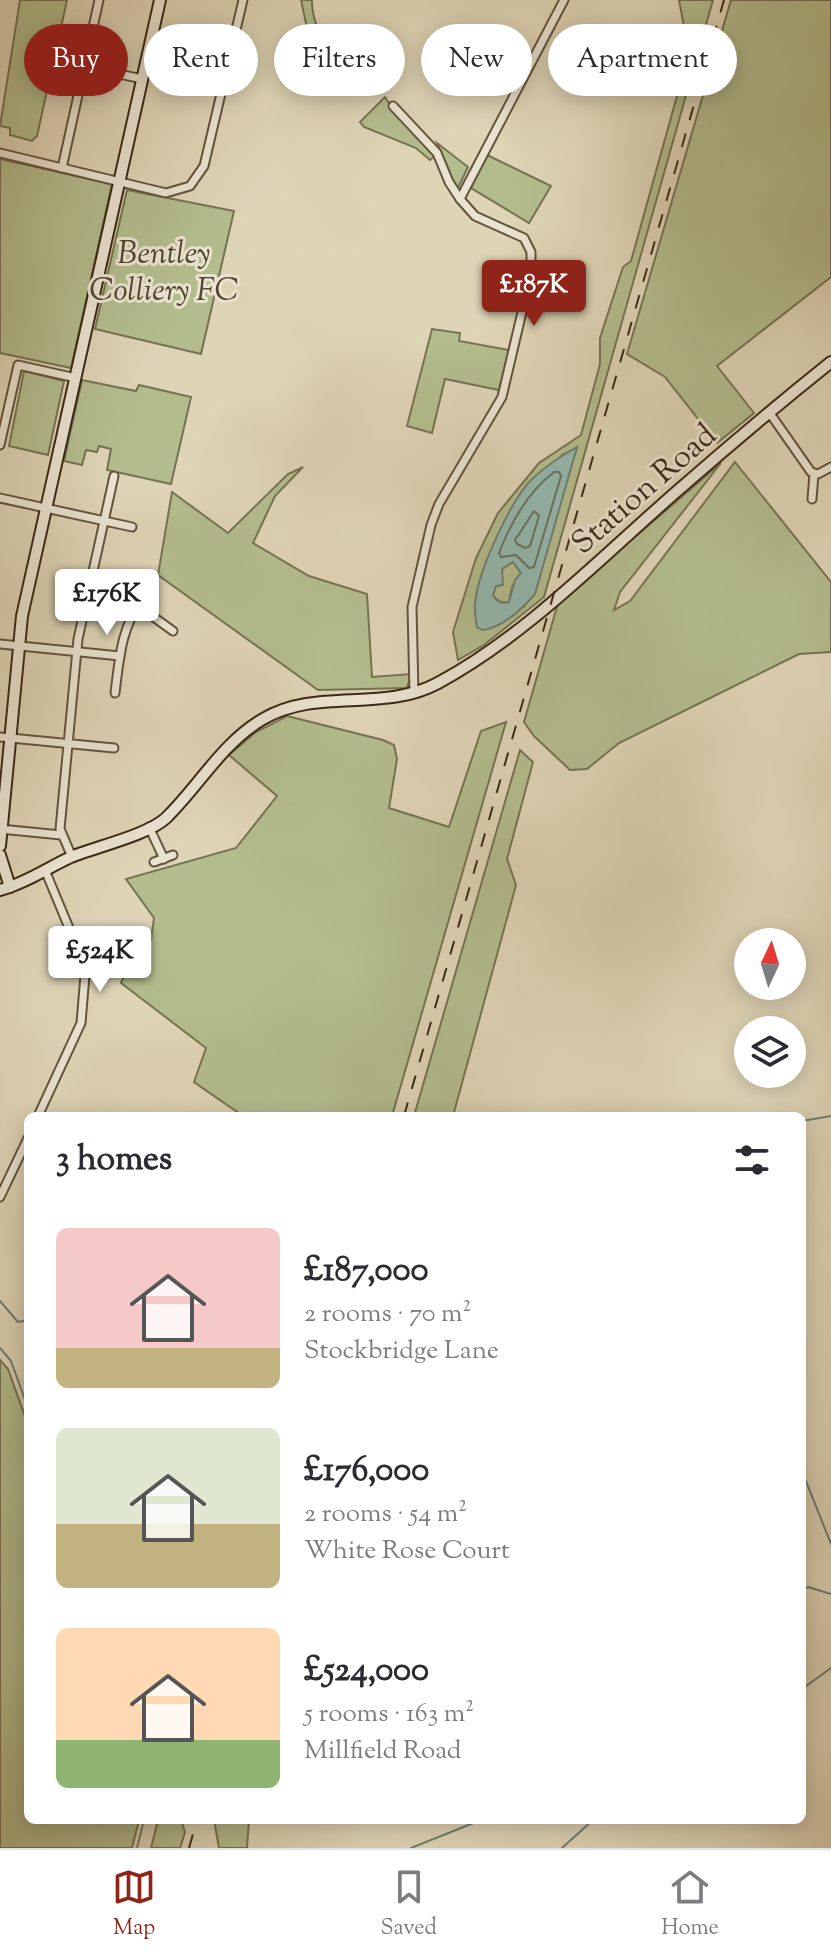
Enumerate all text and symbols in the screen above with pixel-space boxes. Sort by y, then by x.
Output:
chip: Buy [24,24,128,96]
chip: Rent [144,24,258,96]
chip: Filters [274,24,405,96]
chip: New [421,24,532,96]
chip: Apartment [548,24,737,96]
park label: Bentley Colliery FC [89,232,239,315]
pin: £187K [478,260,590,328]
text: £187K [500,267,568,304]
street label: Station Road [562,414,728,567]
pin: £176K [51,569,163,637]
text: £176K [73,576,141,613]
pin: £524K [44,926,156,994]
north arrow [734,928,806,1000]
map controls [734,928,806,1088]
text: £524K [66,933,134,970]
button: layers [734,1016,806,1088]
text: 3 homes [56,1136,172,1185]
icon: filters [730,1138,774,1182]
text: £187,000 [304,1247,428,1296]
icon: home [120,1260,216,1356]
text: 2 rooms · 70 m² [304,1296,471,1333]
text: Stockbridge Lane [304,1333,499,1370]
text: £176,000 [304,1447,429,1496]
icon: home [120,1460,216,1556]
text: 2 rooms · 54 m² [304,1496,467,1533]
text: White Rose Court [304,1533,510,1570]
text: £524,000 [304,1647,429,1696]
icon: home [120,1660,216,1756]
text: 5 rooms · 163 m² [304,1696,474,1733]
text: Millfield Road [304,1733,462,1770]
tab: Map [112,1865,156,1945]
tab: Saved [380,1865,437,1945]
tab: Home [661,1865,719,1945]

